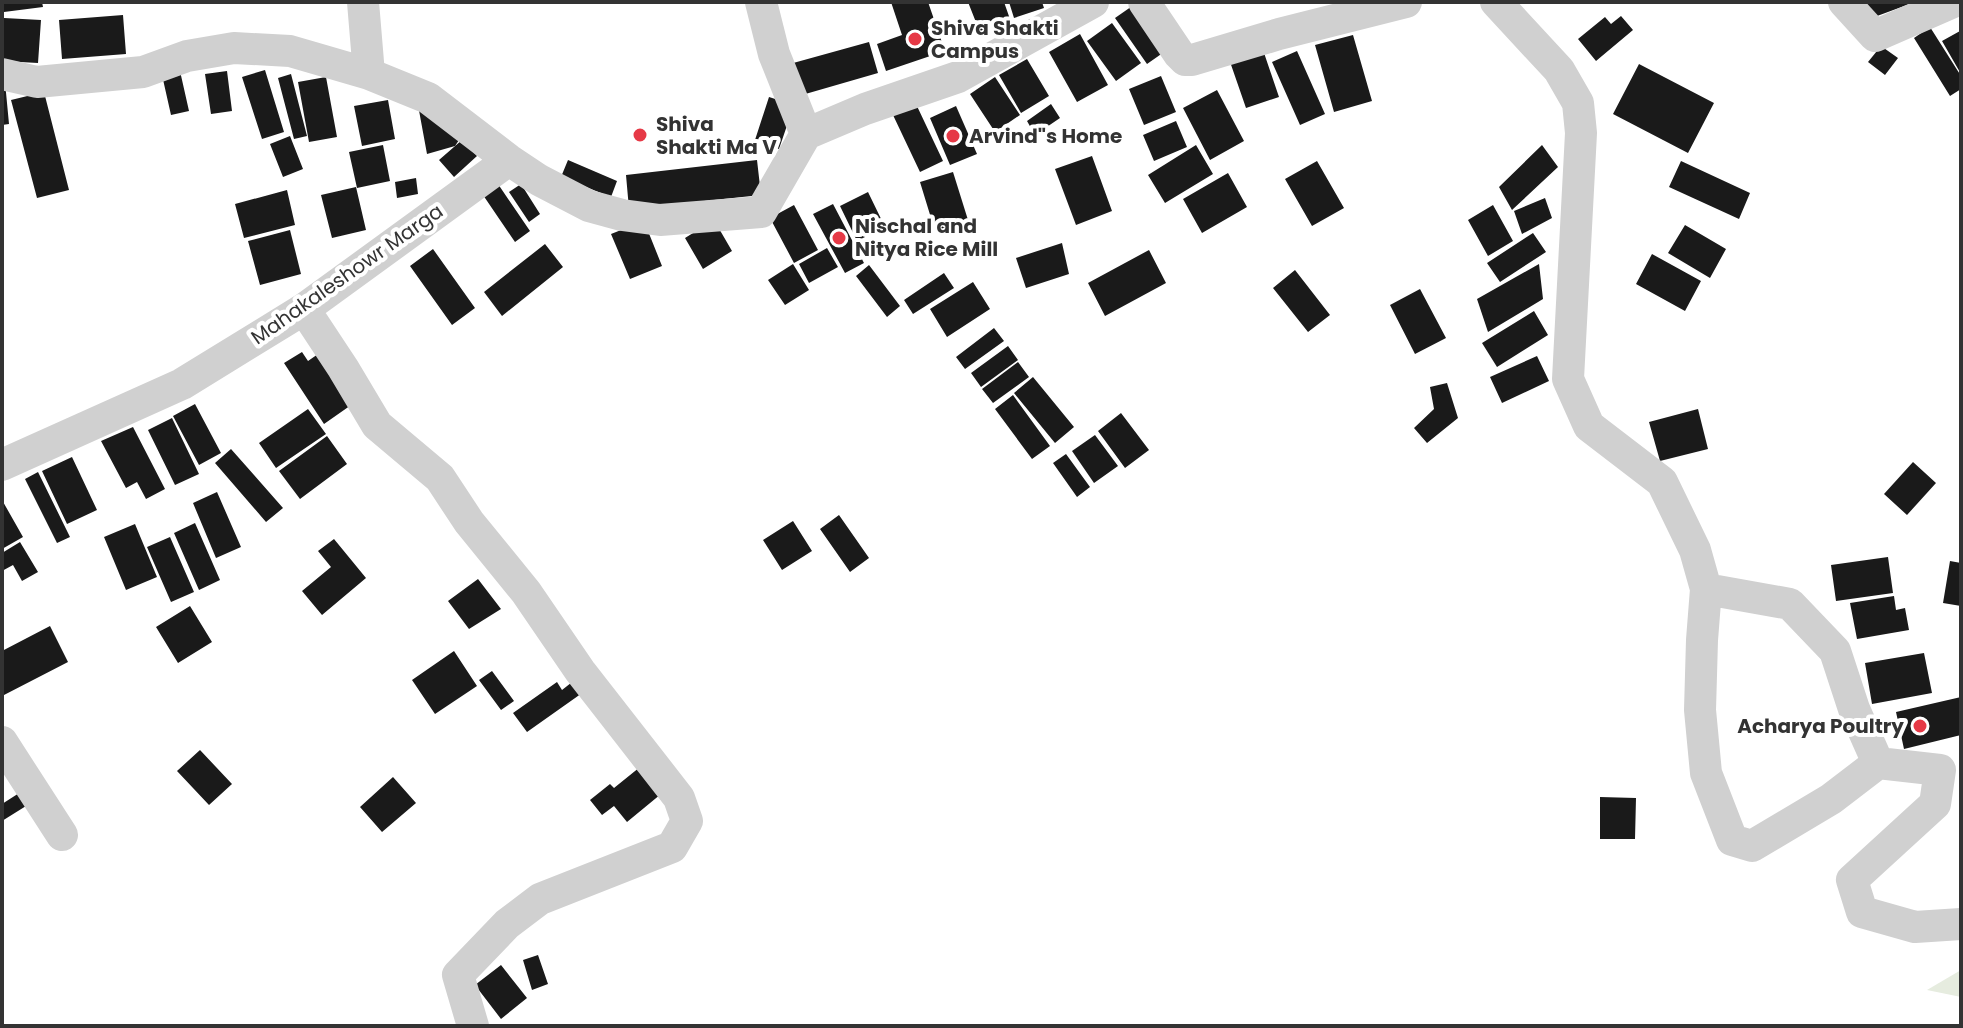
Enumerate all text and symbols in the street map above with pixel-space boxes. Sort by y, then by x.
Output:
place label: Shiva Shakti Campus [931,14,1059,65]
marker: Shiva Shakti Campus [906,30,924,48]
place label: Shiva Shakti Ma V [656,110,777,161]
place label: Arvind"s Home [969,122,1122,150]
marker: Shiva Shakti Ma V [631,126,649,144]
marker: Arvind"s Home [944,127,962,145]
street label: Mahakaleshowr Marga [245,197,449,351]
place label: Nischal and Nitya Rice Mill [855,212,998,263]
marker: Nischal and Nitya Rice Mill [830,229,848,247]
place label: Acharya Poultry [1737,712,1904,740]
marker: Acharya Poultry [1911,717,1929,735]

